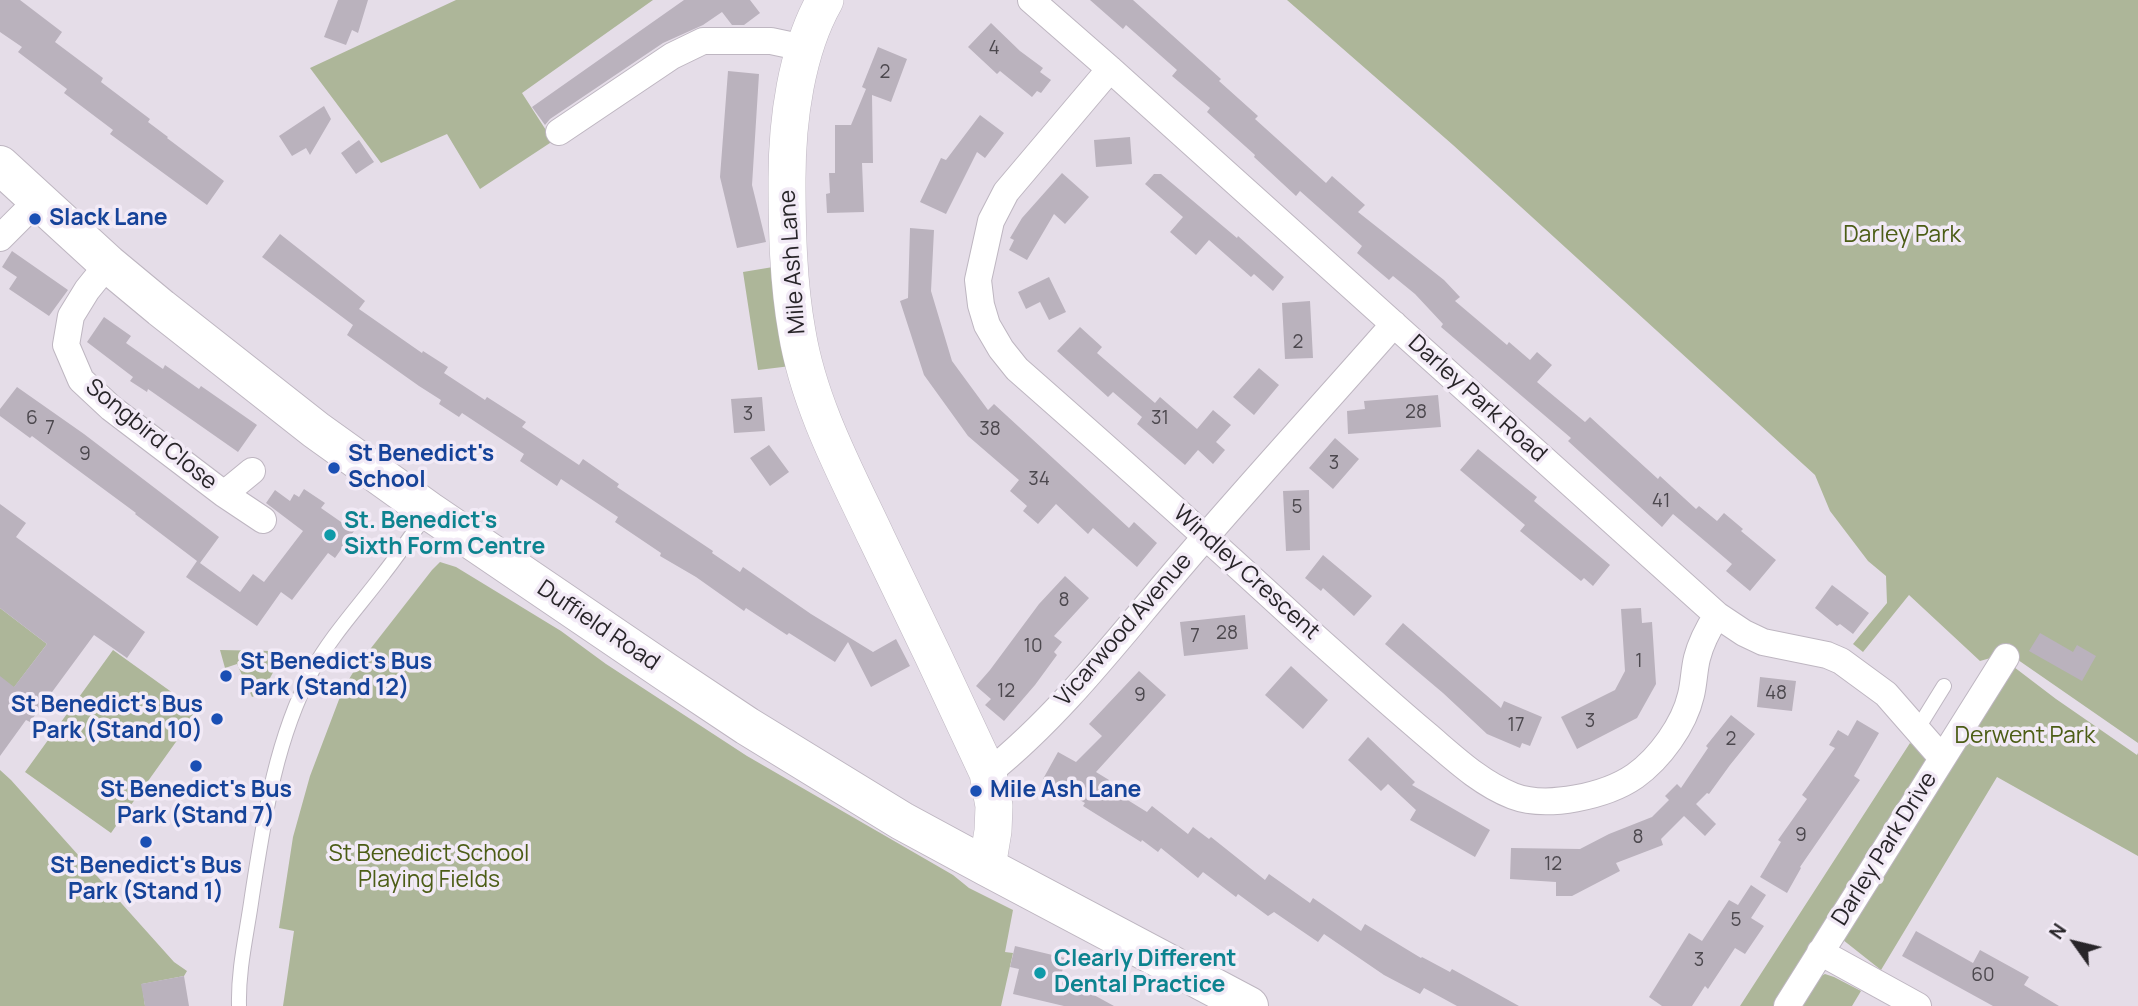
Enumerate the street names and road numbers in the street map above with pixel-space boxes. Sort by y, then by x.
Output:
street label: Mile Ash Lane [774,189,812,335]
street label: Darley Park Road [1402,330,1552,468]
street label: Songbird Close [80,374,222,496]
street label: Windley Crescent [1167,500,1325,646]
street label: Vicarwood Avenue [1050,548,1198,712]
street label: Duffield Road [532,575,664,677]
street label: Darley Park Drive [1827,767,1943,931]

